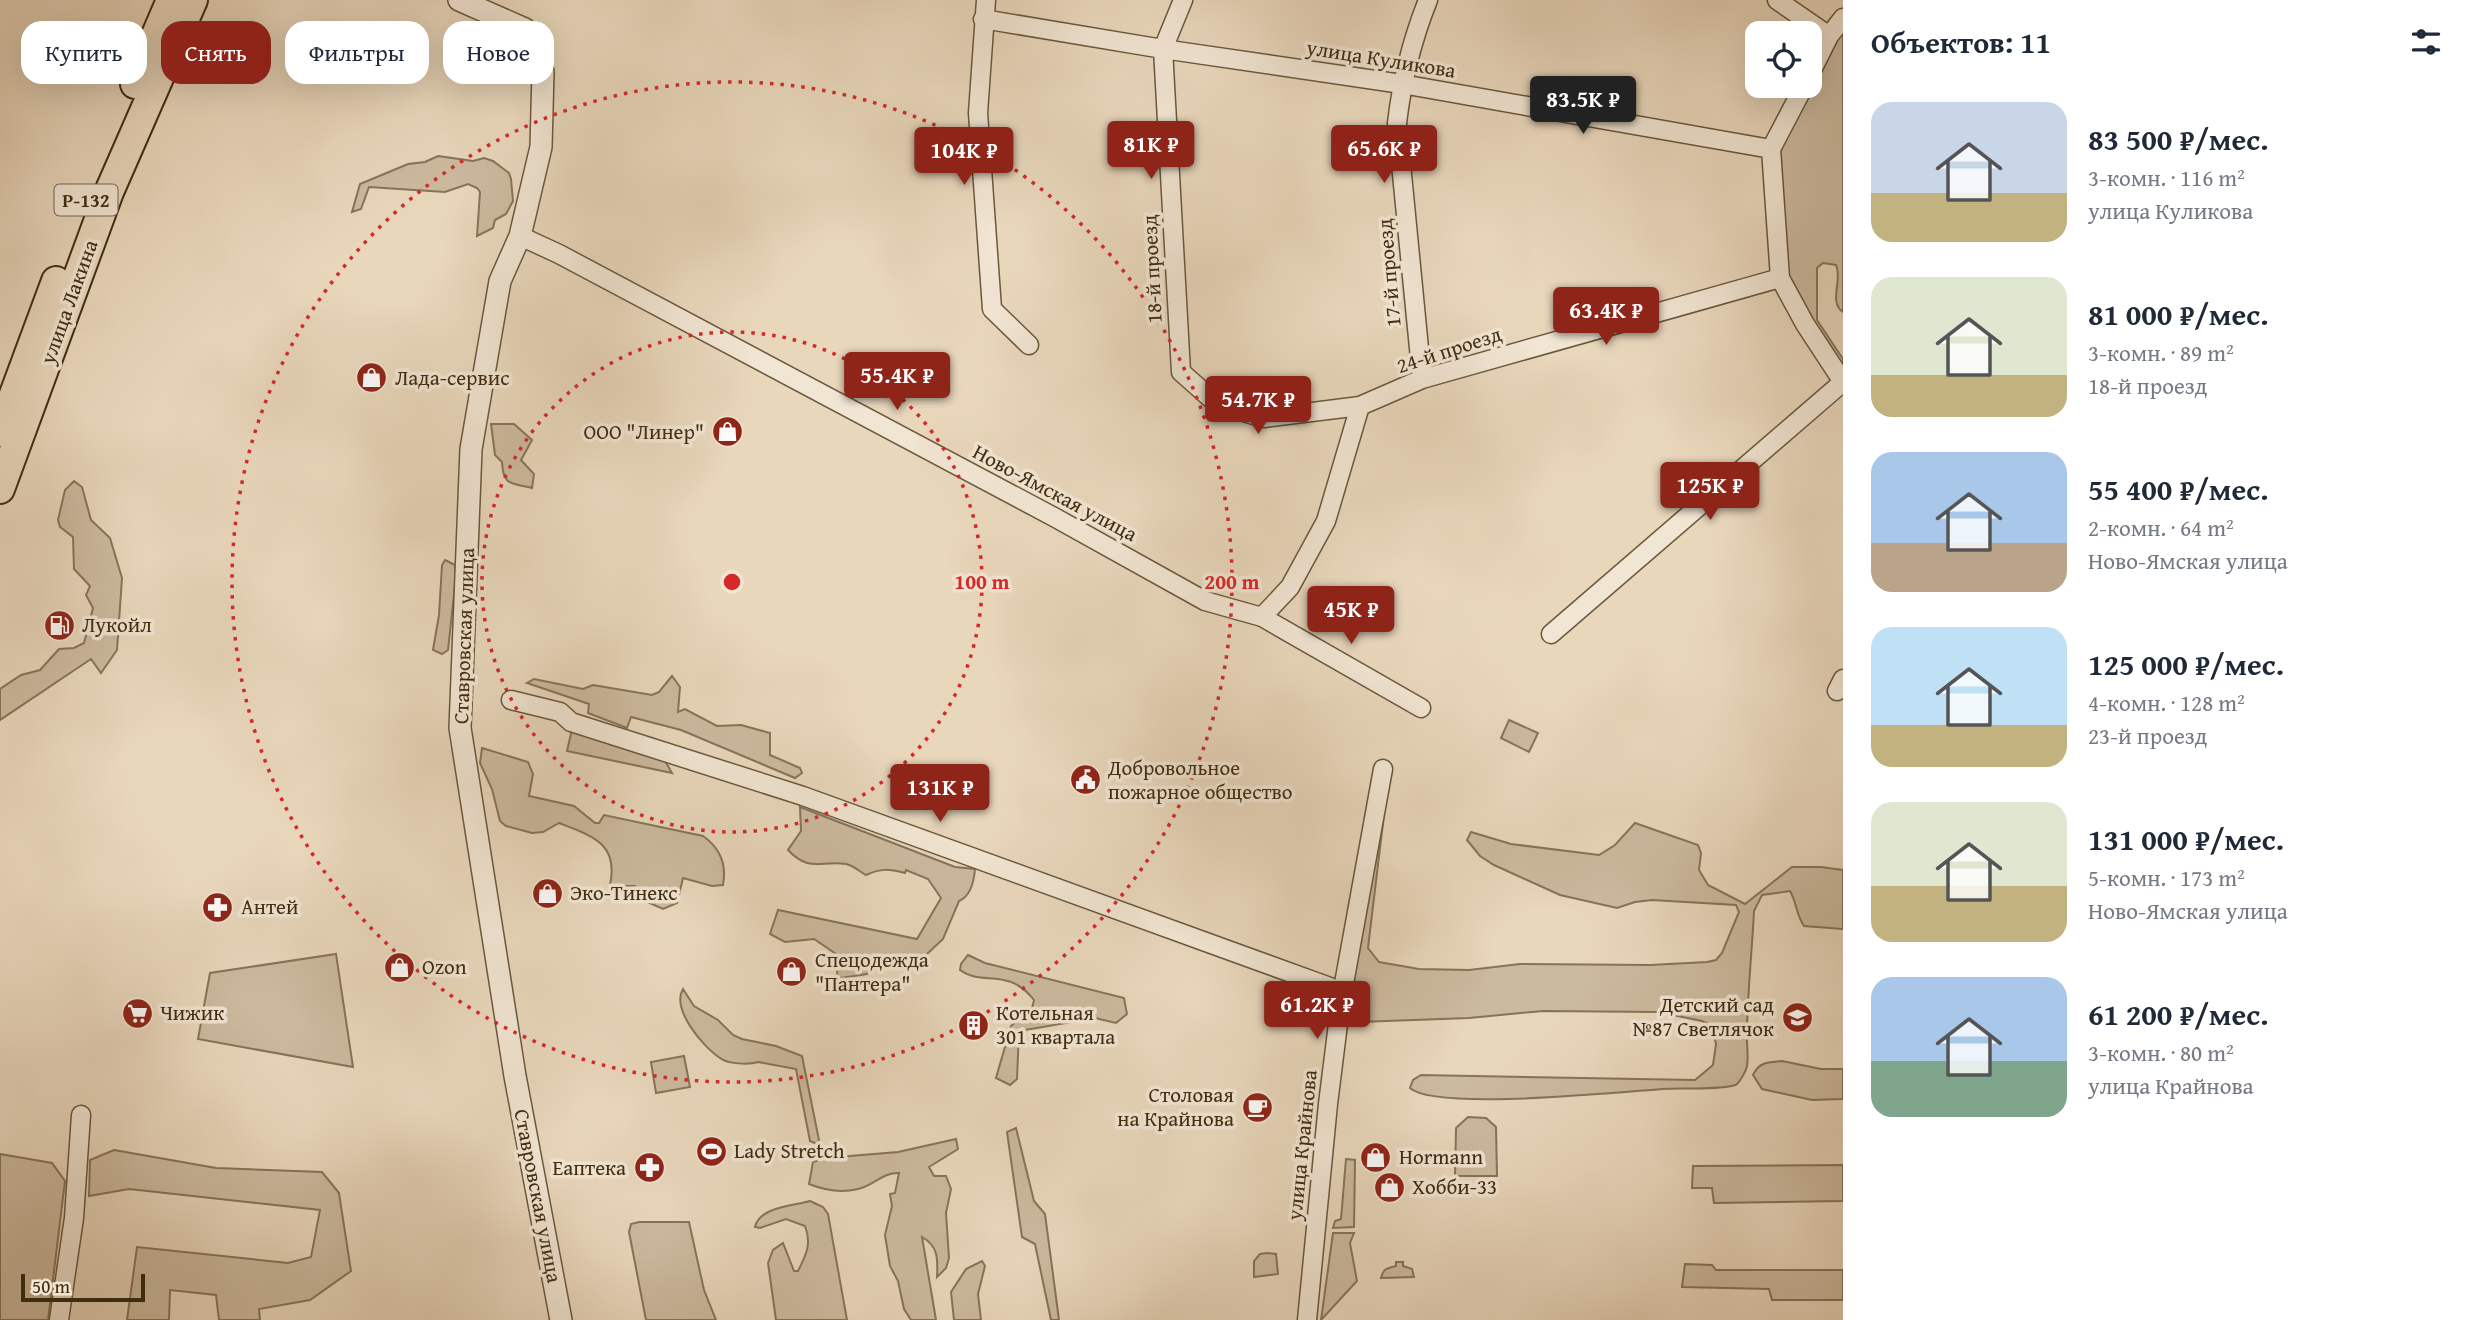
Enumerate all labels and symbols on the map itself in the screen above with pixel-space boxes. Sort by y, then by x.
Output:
street label: улица Куликова [1303,31,1458,86]
pin: 83.5K ₽ [1518,76,1648,136]
pin: 81K ₽ [1102,122,1200,181]
pin: 65.6K ₽ [1319,125,1449,185]
pin: 104K ₽ [907,128,1021,187]
road number: Р-132 [55,184,118,216]
street label: 18-й проезд [1133,213,1170,324]
street label: 17-й проезд [1368,217,1409,329]
street label: улица Лакина [31,235,105,369]
pin: 63.4K ₽ [1541,288,1671,347]
street label: 24-й проезд [1392,318,1506,381]
pin: 55.4K ₽ [832,352,962,412]
shop icon: Лада-сервис [355,361,389,395]
place label: Лада-сервис [395,362,510,393]
pin: 54.7K ₽ [1193,376,1323,436]
shop icon: ООО "Линер" [710,415,744,449]
place label: ООО "Линер" [583,416,704,447]
street label: Ново-Ямская улица [967,436,1143,549]
pin: 125K ₽ [1653,462,1767,522]
street label: Ставровская улица [445,547,482,725]
text: 100 m [954,566,1010,597]
text: 200 m [1204,566,1260,597]
centre of rings [720,570,744,594]
pin: 45K ₽ [1302,586,1400,646]
fuel station icon: Лукойл [42,608,76,642]
place label: Лукойл [82,609,152,640]
place label: Добровольное пожарное общество [1107,752,1293,807]
public building icon: Добровольное пожарное общество [1068,763,1102,797]
pin: 131K ₽ [883,764,997,824]
shop icon: Эко-Тинекс [530,876,564,910]
place label: Эко-Тинекс [570,877,678,908]
pharmacy icon: Антей [201,890,235,924]
place label: Антей [241,891,298,922]
place label: Спецодежда "Пантера" [815,944,929,999]
shop icon: Ozon [382,950,416,984]
place label: Ozon [422,951,467,982]
shop icon: Спецодежда "Пантера" [775,955,809,989]
pin: 61.2K ₽ [1252,982,1382,1041]
place label: Детский сад №87 Светлячок [1633,989,1775,1044]
supermarket icon: Чижик [120,996,154,1030]
place label: Чижик [160,997,224,1028]
place label: Котельная 301 квартала [996,997,1115,1052]
school or university icon: Детский сад №87 Светлячок [1780,1000,1814,1034]
building icon: Котельная 301 квартала [956,1008,990,1042]
street label: улица Крайнова [1278,1068,1325,1223]
place label: Столовая на Крайнова [1117,1079,1234,1134]
cafe icon: Столовая на Крайнова [1240,1090,1274,1124]
street label: Ставровская улица [506,1106,571,1285]
sports icon: Lady Stretch [694,1134,728,1168]
place label: Lady Stretch [734,1135,845,1166]
shop icon: Hormann [1359,1140,1393,1174]
place label: Hormann [1399,1141,1483,1172]
pharmacy icon: Еаптека [632,1151,666,1185]
place label: Еаптека [553,1152,626,1183]
shop icon: Хобби-33 [1372,1170,1406,1204]
place label: Хобби-33 [1412,1171,1497,1202]
scale bar [21,1271,145,1303]

